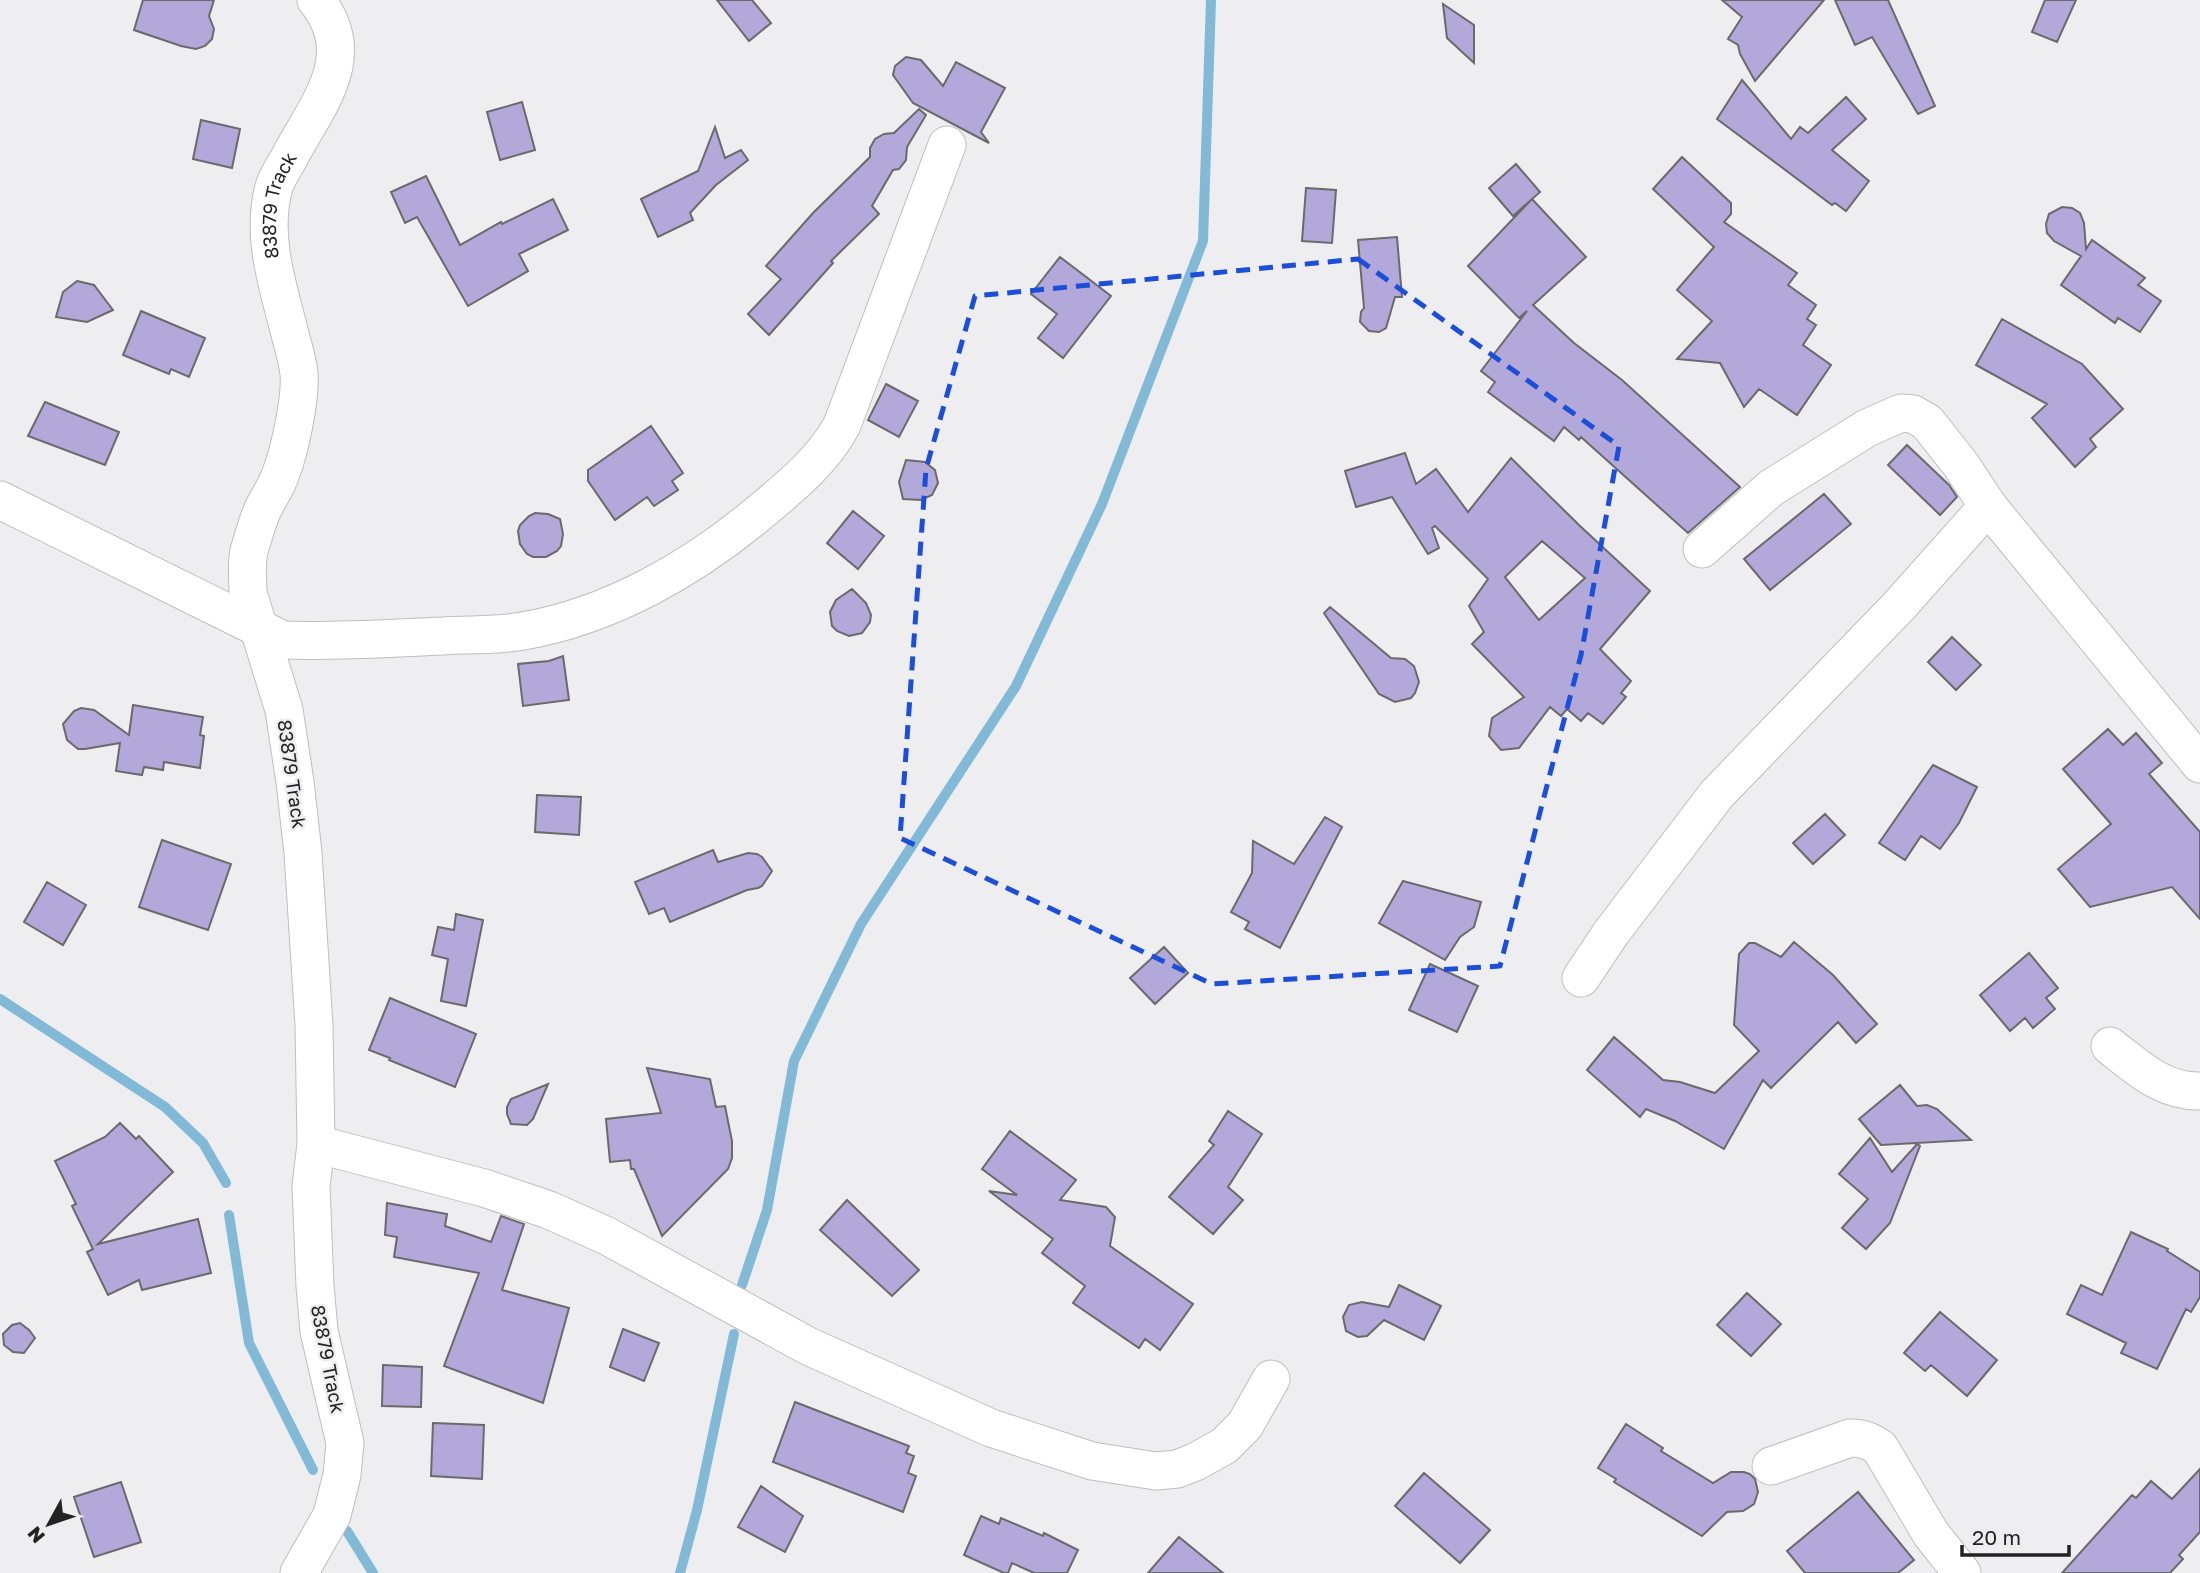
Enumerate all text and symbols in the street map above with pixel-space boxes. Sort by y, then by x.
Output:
street label: 83879 Track [257,148,301,260]
street label: 83879 Track [273,718,312,830]
street label: 83879 Track [307,1303,350,1415]
north arrow [14,1489,84,1559]
scale bar [1962,1514,2069,1558]
text: N [22,1522,49,1548]
text: 20 m [1972,1524,2021,1550]

